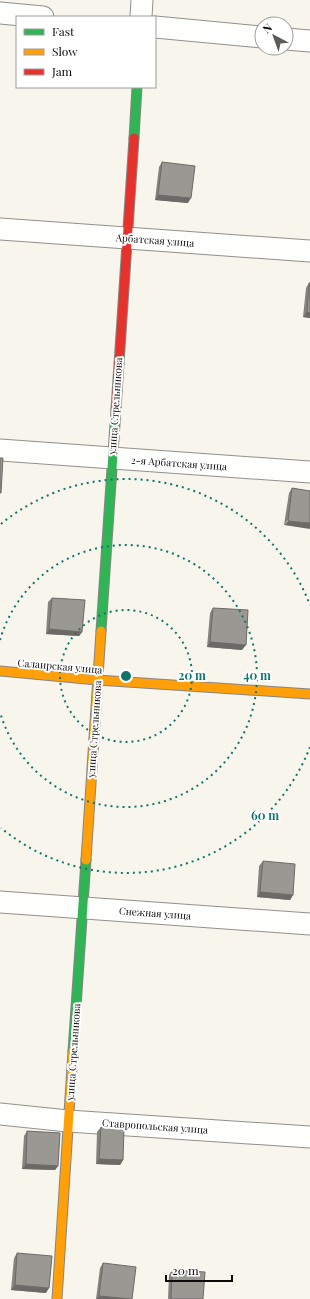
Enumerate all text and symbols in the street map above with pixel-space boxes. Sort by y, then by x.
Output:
legend [16,16,156,88]
north arrow [254,16,294,56]
text: N [259,20,275,36]
text: Fast [52,23,75,39]
text: Slow [52,43,78,59]
text: Jam [51,63,73,79]
street label: Арбатская улица [114,230,195,250]
street label: улица Стрельникова [105,357,125,456]
street label: 2-я Арбатская улица [130,453,228,473]
street label: Салаирская улица [17,655,103,677]
text: 20 m [178,667,206,683]
text: 40 m [243,667,271,683]
centre of rings [119,669,133,683]
street label: улица Стрельникова [84,680,104,779]
text: 60 m [251,807,279,823]
street label: Снежная улица [118,903,192,923]
street label: улица Стрельникова [63,1003,83,1102]
street label: Ставропольская улица [101,1115,209,1137]
scale bar [166,1257,232,1283]
text: 20 m [172,1262,199,1278]

